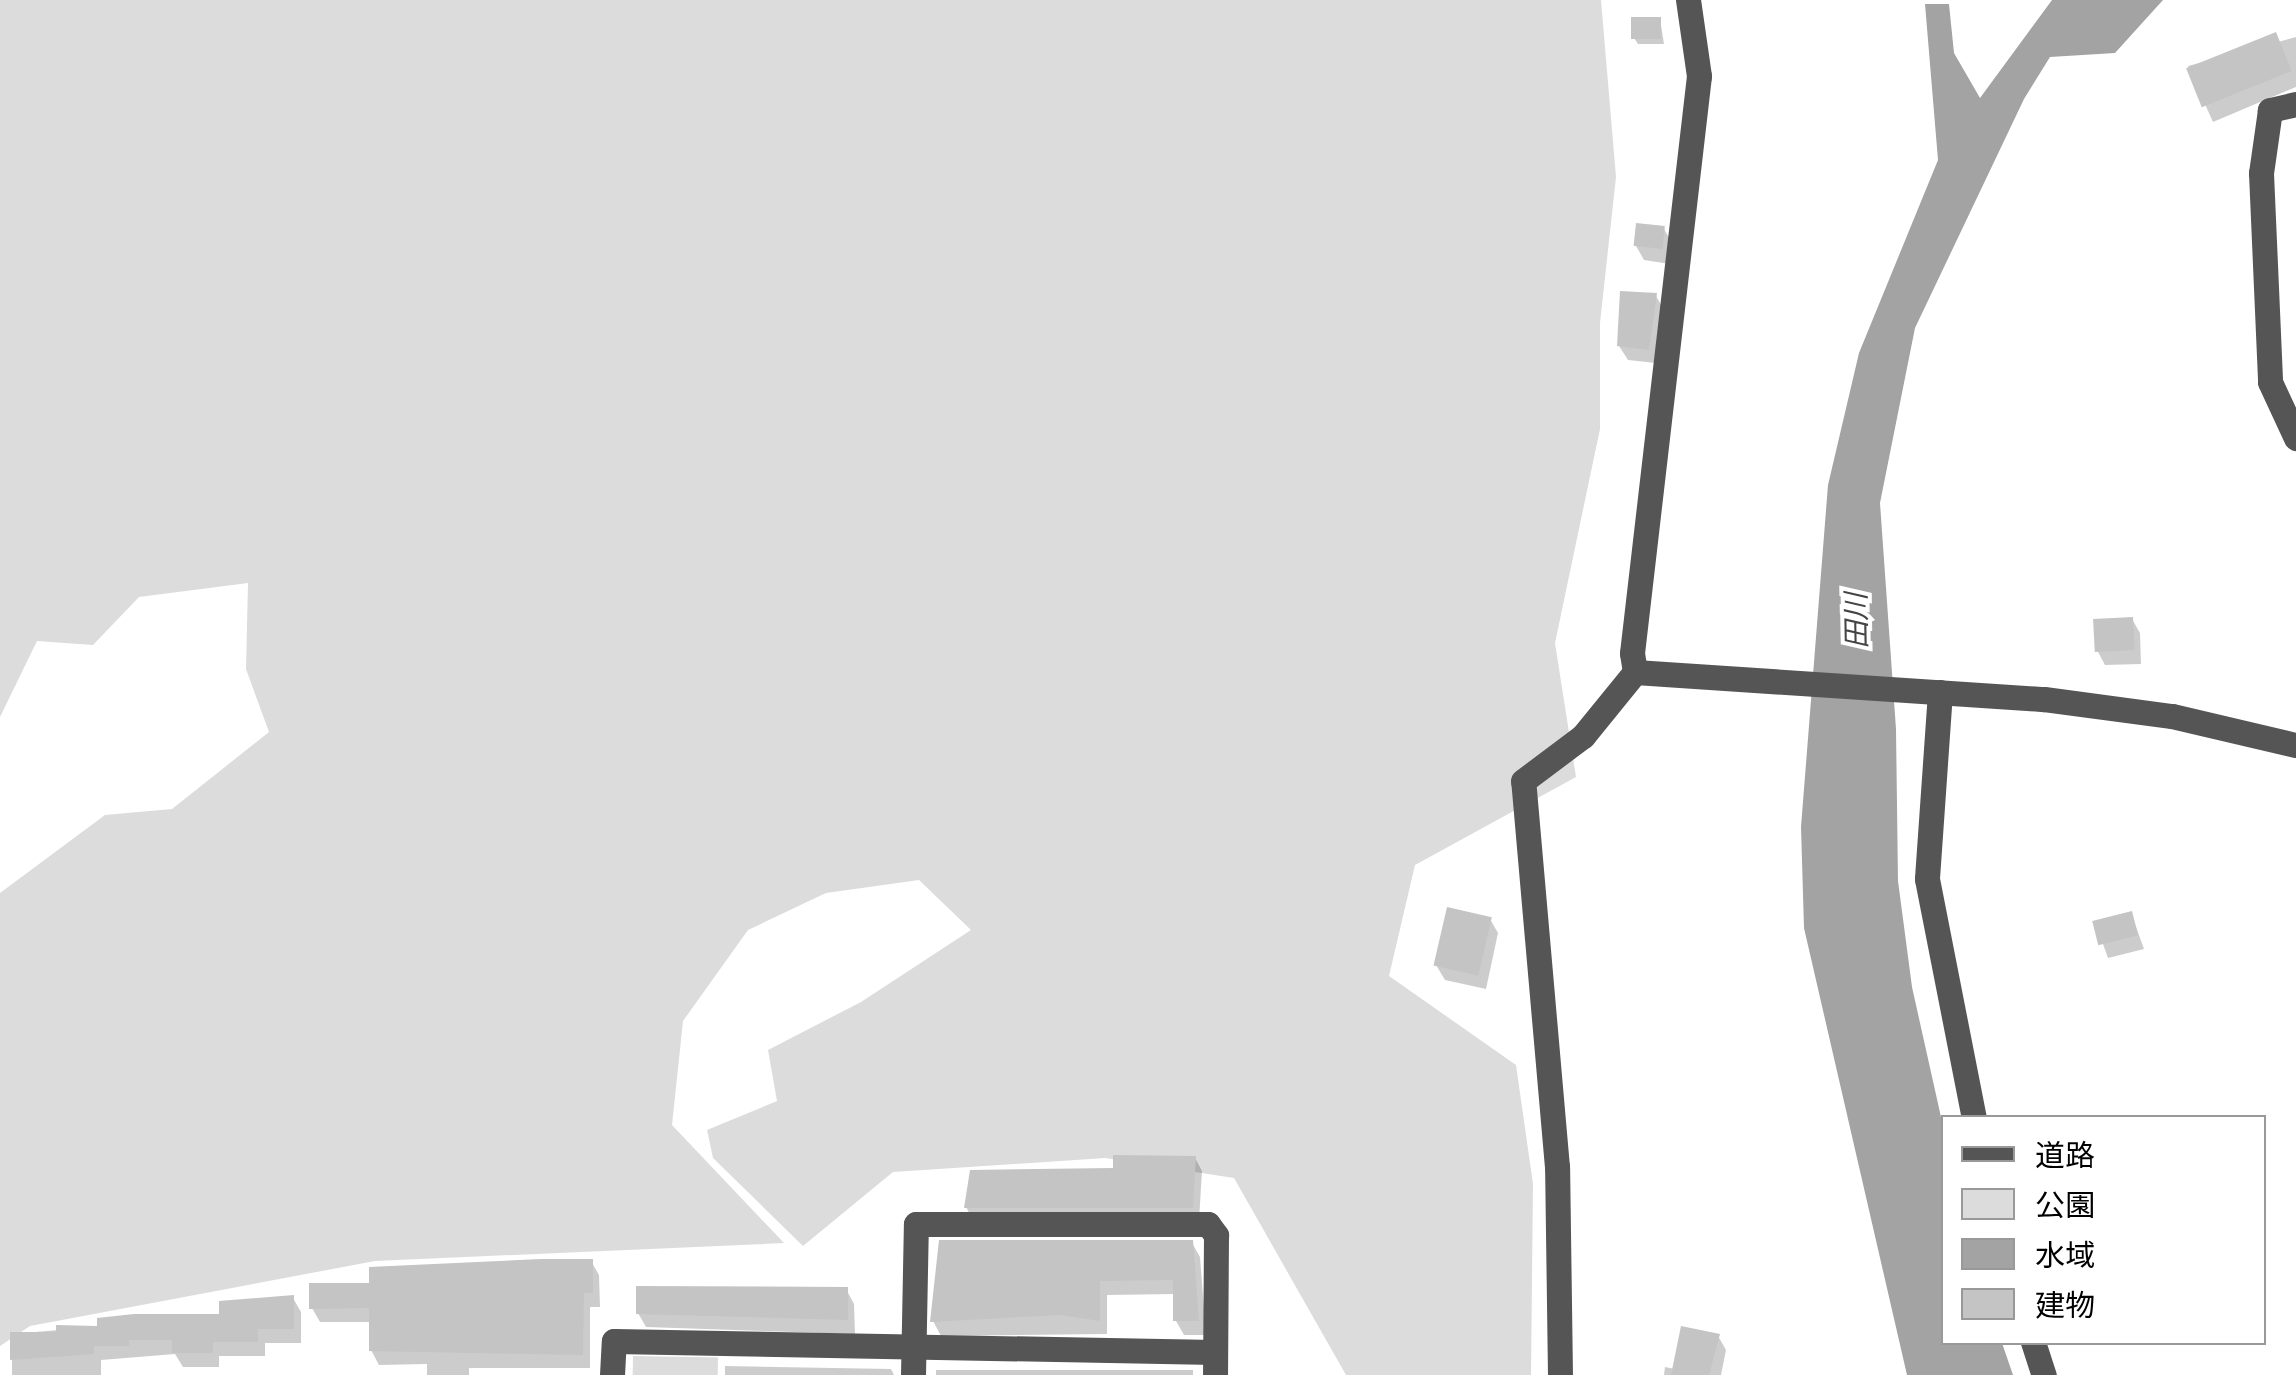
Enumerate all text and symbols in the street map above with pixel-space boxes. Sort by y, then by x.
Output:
water label: 田川 [1839,593,1873,649]
legend [1941,1115,2266,1345]
text: 道路 [2035,1132,2095,1178]
text: 公園 [2035,1182,2095,1228]
text: 水域 [2035,1232,2095,1278]
text: 建物 [2035,1282,2095,1328]

